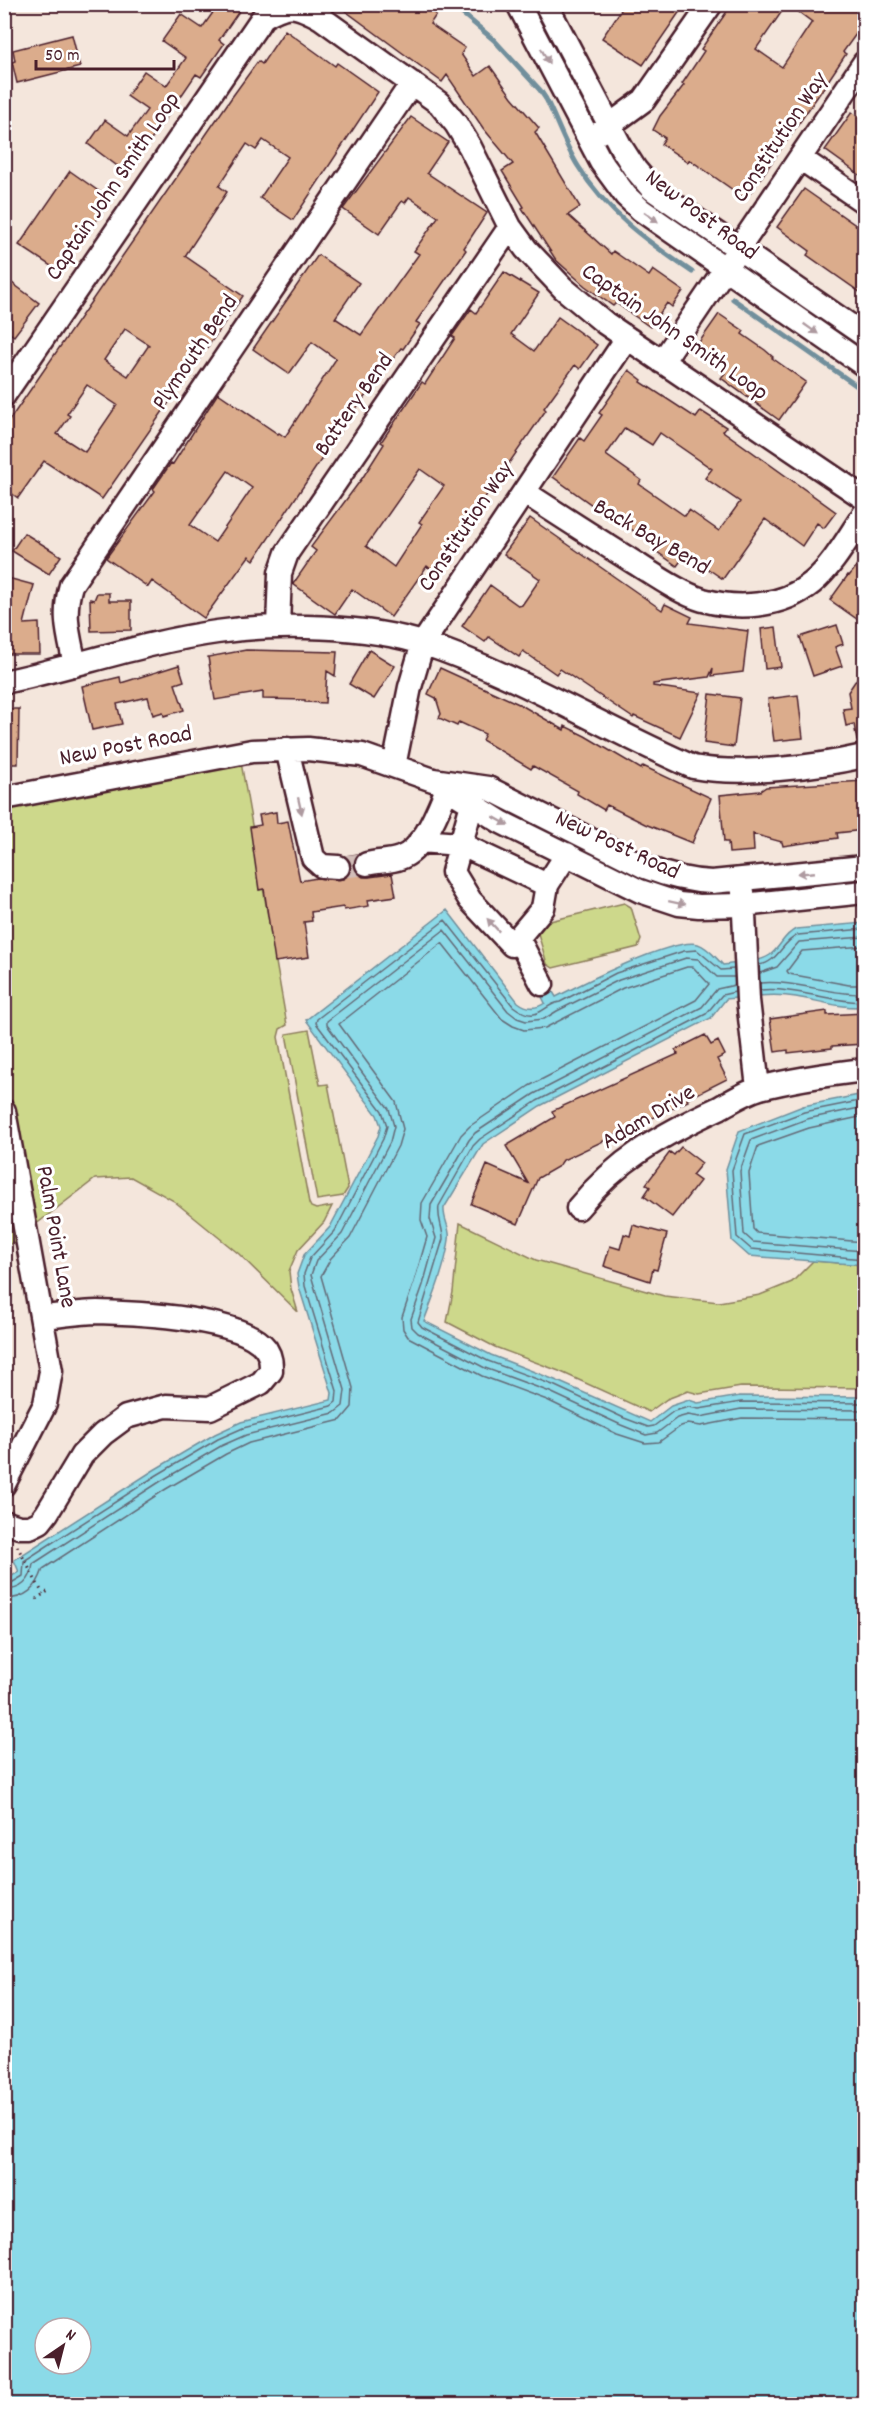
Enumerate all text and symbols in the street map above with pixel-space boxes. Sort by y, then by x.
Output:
scale bar [36,33,174,71]
text: 50 m [45,44,80,69]
one-way arrow [540,48,550,65]
street label: Constitution Way [725,65,838,210]
street label: Captain John Smith Loop [38,86,190,288]
street label: New Post Road [637,162,765,270]
one-way arrow [643,211,659,223]
street label: Captain John Smith Loop [574,256,774,410]
street label: Plymouth Bend [145,288,247,418]
one-way arrow [803,323,819,335]
street label: Battery Bend [307,346,403,464]
street label: Constitution Way [411,454,524,599]
street label: Back Bay Bend [586,491,716,585]
street label: New Post Road [57,718,195,776]
one-way arrow [296,797,306,815]
street label: New Post Road [549,802,685,890]
one-way arrow [492,816,509,826]
one-way arrow [797,868,816,878]
one-way arrow [668,898,686,908]
one-way arrow [487,918,500,933]
street label: Adam Drive [596,1077,702,1159]
street label: Palm Point Lane [26,1163,84,1311]
north arrow [33,2316,93,2376]
text: N [60,2324,80,2348]

